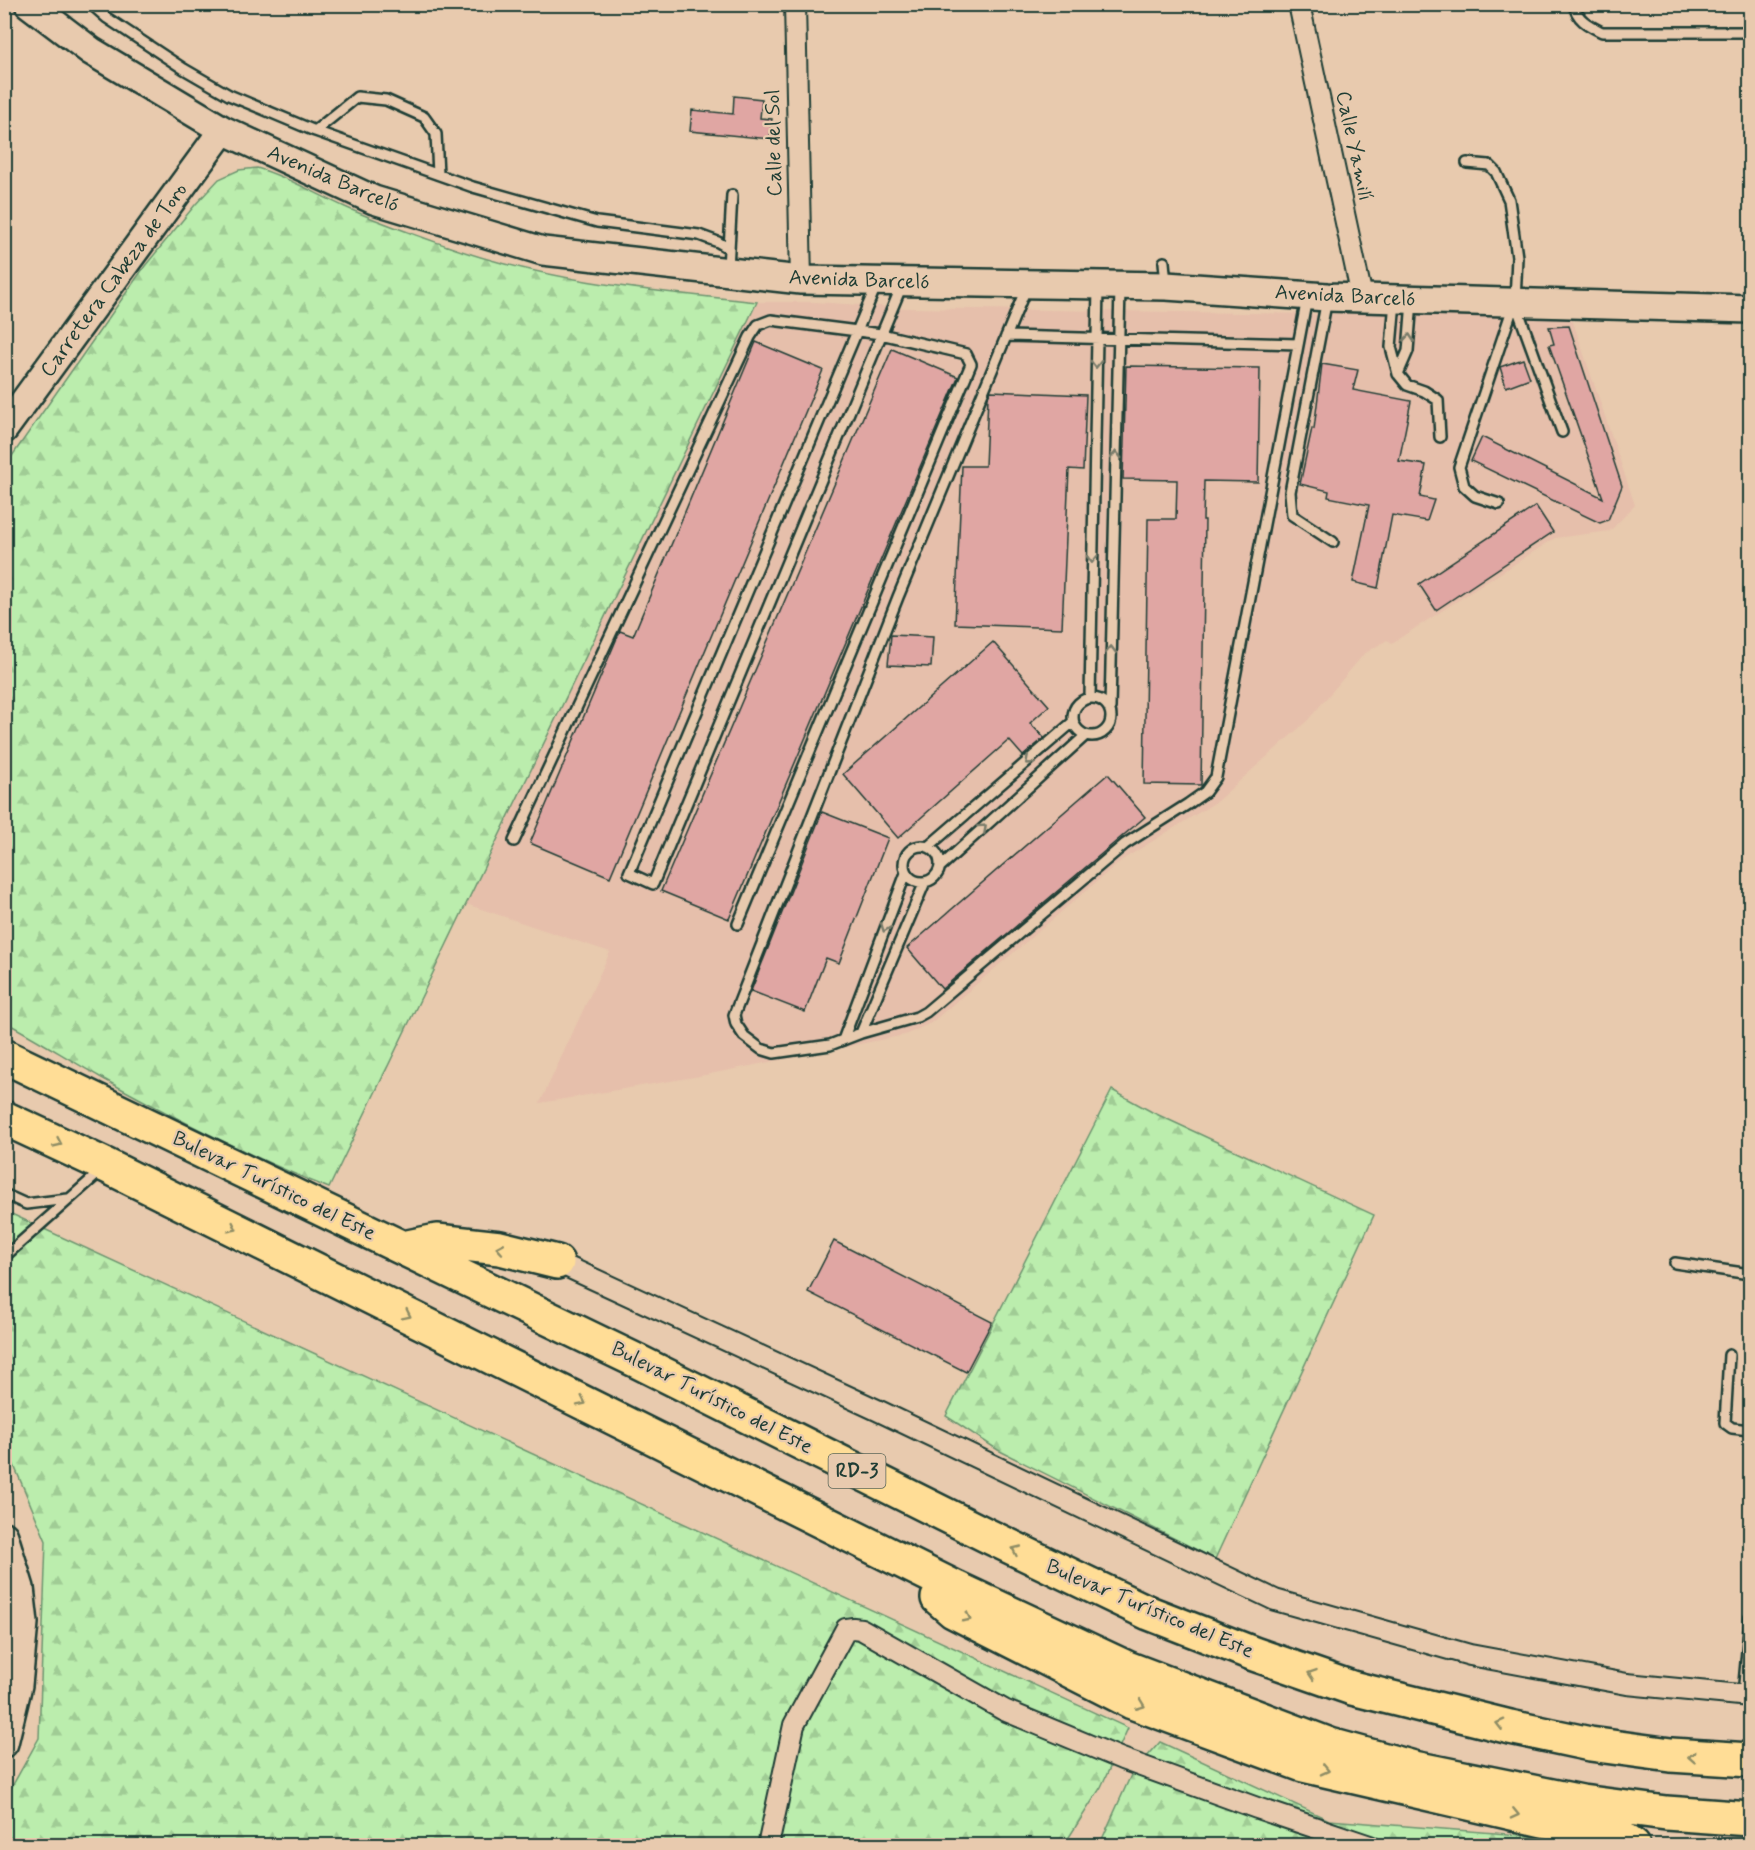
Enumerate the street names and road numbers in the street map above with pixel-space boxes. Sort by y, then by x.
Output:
street label: Calle Yamilí [1329,88,1379,204]
street label: Calle del Sol [759,89,789,197]
street label: Avenida Barceló [263,139,403,219]
street label: Carretera Cabeza de Toro [34,177,194,383]
street label: Avenida Barceló [788,264,930,296]
street label: Avenida Barceló [1274,278,1416,314]
street label: Bulevar Turístico del Este [168,1125,380,1247]
street label: Bulevar Turístico del Este [606,1335,818,1461]
road number: RD-3 [828,1454,886,1488]
street label: Bulevar Turístico del Este [1042,1553,1258,1665]

